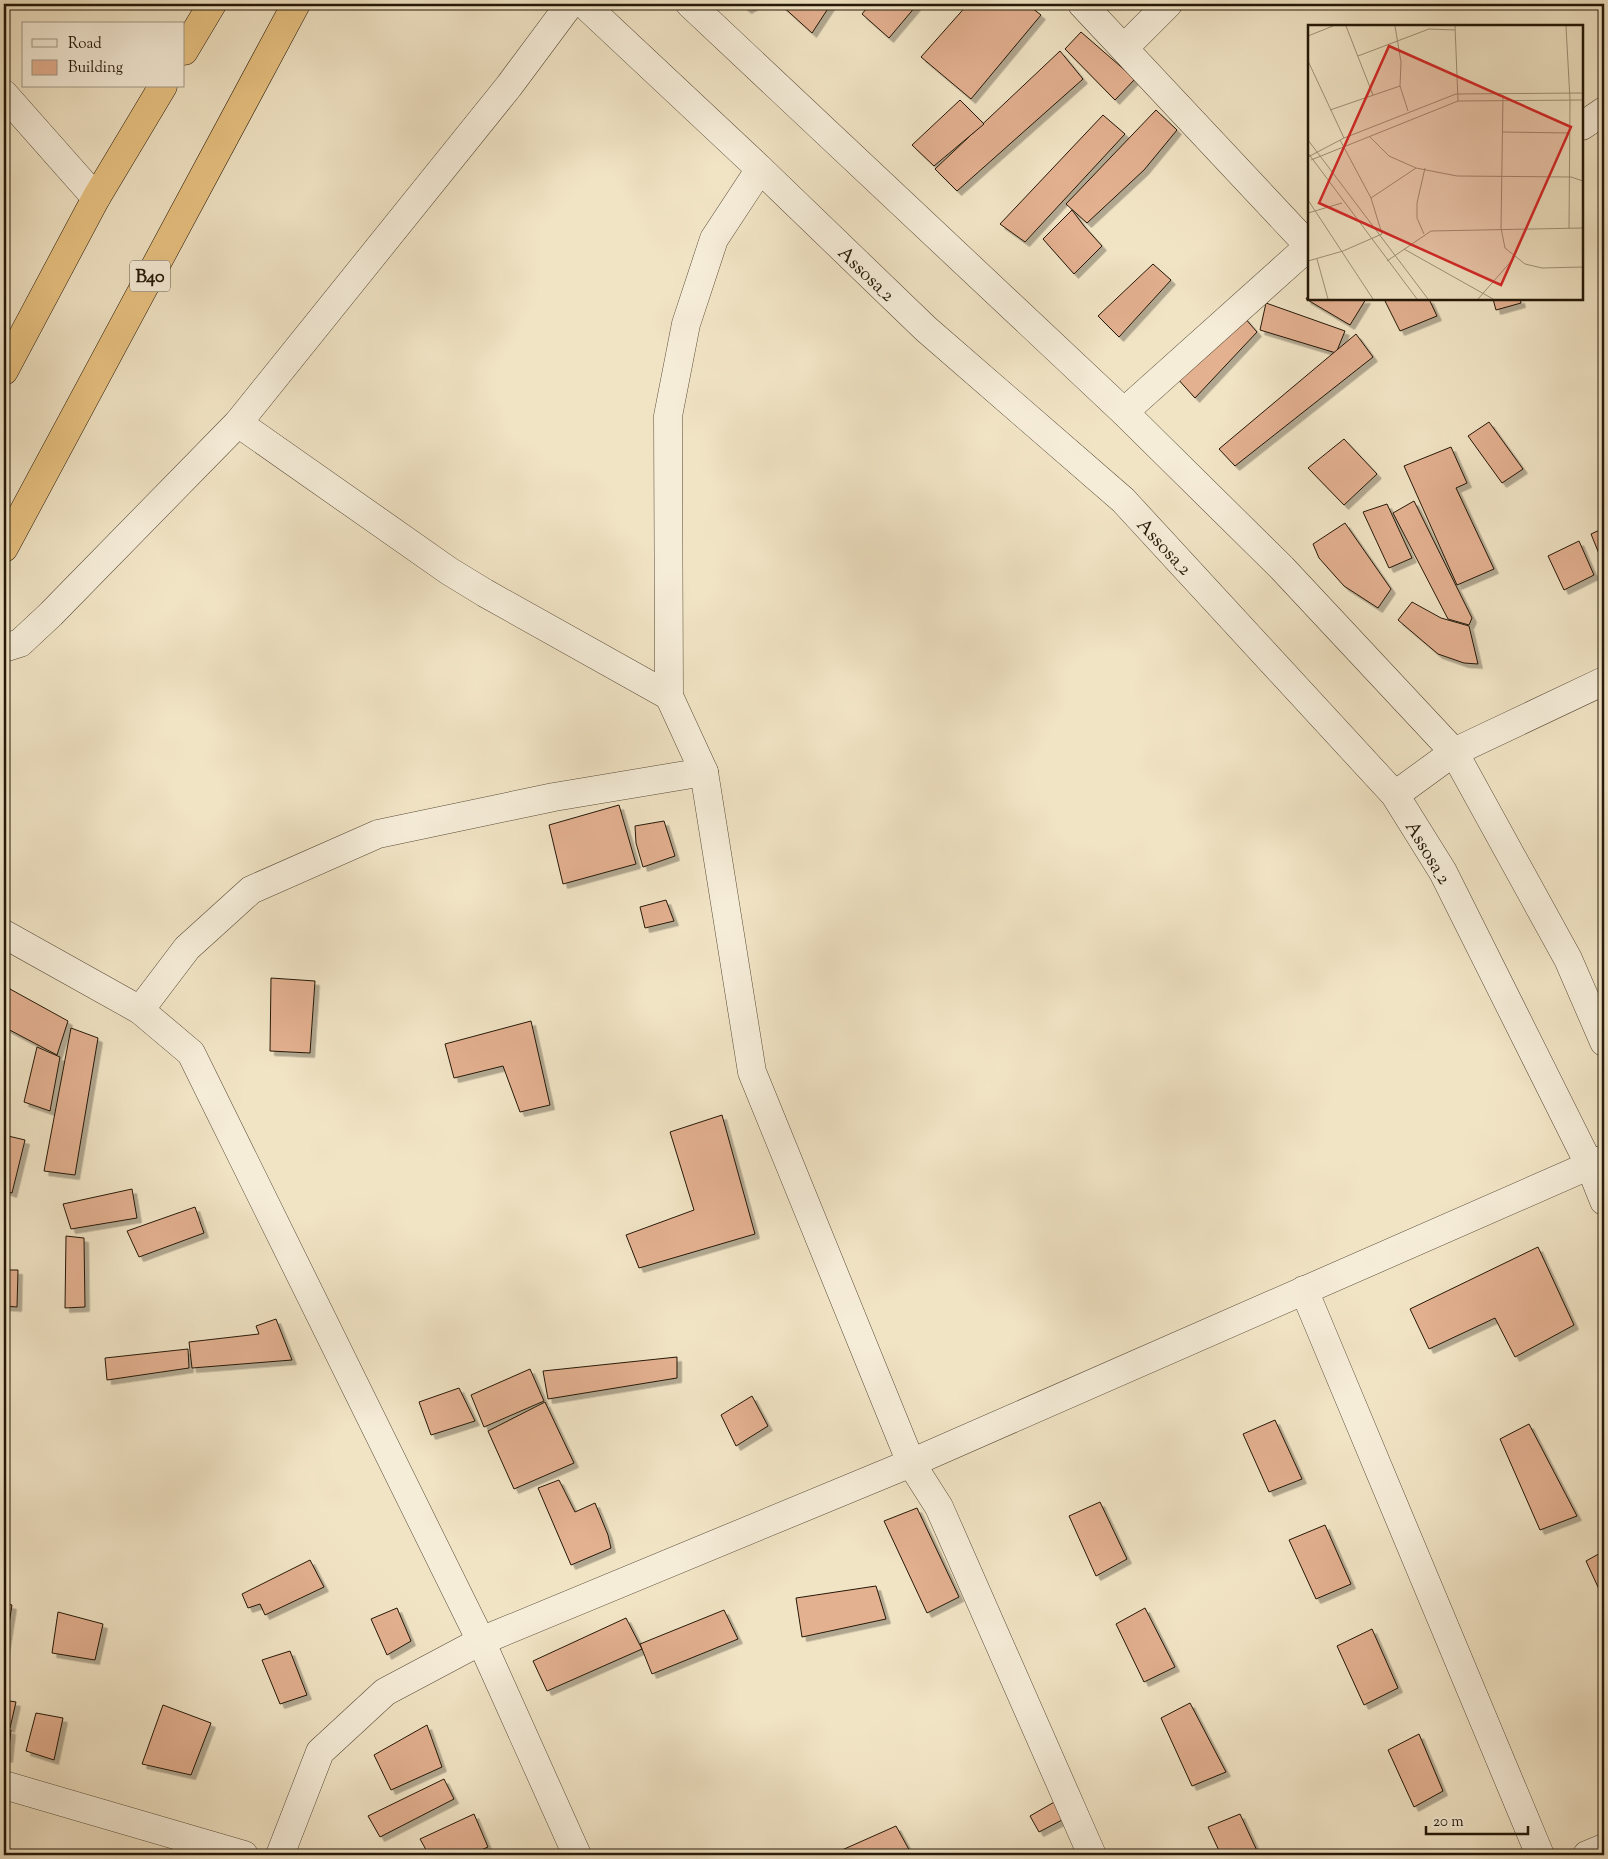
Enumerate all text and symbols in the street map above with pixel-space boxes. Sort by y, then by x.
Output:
legend [22,22,185,88]
inset map [1308,25,1583,300]
text: Road [68,34,102,55]
text: Building [68,58,123,79]
street label: Assosa_2 [831,241,900,309]
road number: B40 [130,260,170,292]
street label: Assosa_2 [1129,513,1197,583]
street label: Assosa_2 [1397,816,1456,890]
scale bar [1426,1804,1528,1836]
text: 20 m [1433,1812,1464,1833]

